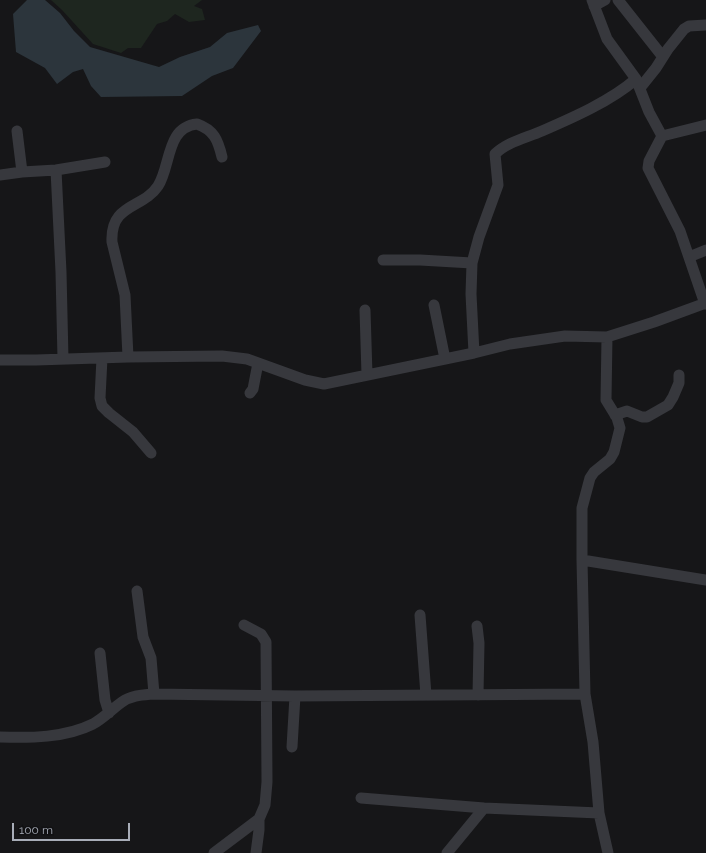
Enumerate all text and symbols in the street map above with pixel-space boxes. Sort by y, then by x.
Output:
scale bar [14,815,132,841]
text: 100 m [19,823,53,837]

